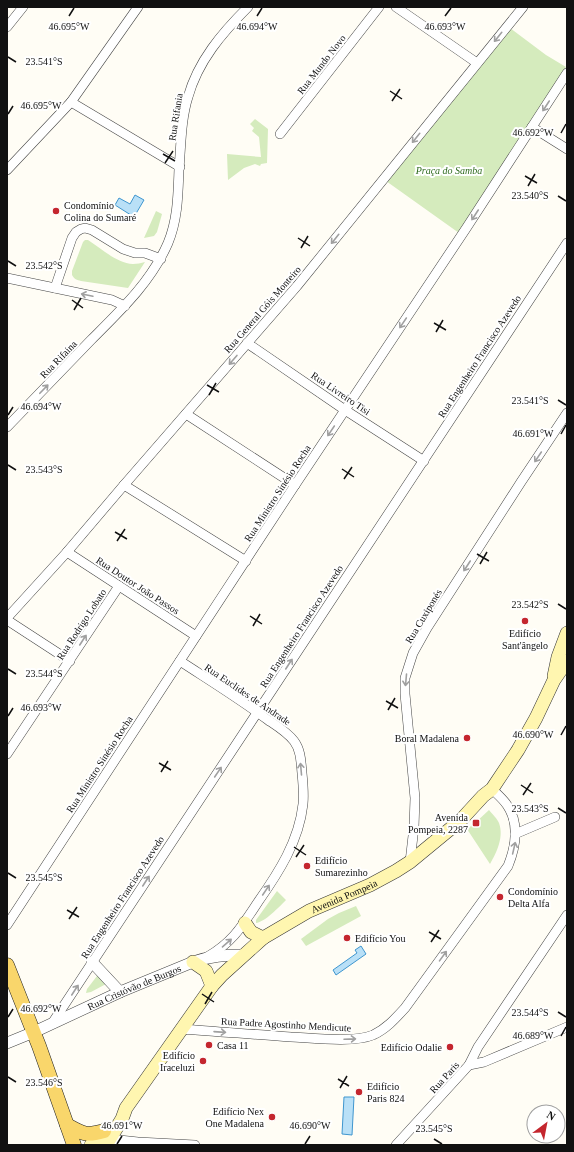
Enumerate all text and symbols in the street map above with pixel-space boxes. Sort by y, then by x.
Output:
text: 46.695°W [49,21,90,32]
text: 46.694°W [237,21,278,32]
text: 46.693°W [425,21,466,32]
street label: Rua Mundo Novo [295,32,348,96]
one-way arrow [494,32,503,42]
text: 23.541°S [25,56,63,67]
street label: Rua Rifania [166,92,185,142]
text: 46.695°W [21,100,62,111]
one-way arrow [542,100,550,111]
text: 46.692°W [513,127,554,138]
one-way arrow [412,133,421,143]
park label: Praça do Samba [415,165,482,176]
text: 23.540°S [511,190,549,201]
place label: Condomínio Colina do Sumaré [64,200,137,223]
marker: Condomínio Colina do Sumaré [51,206,61,216]
one-way arrow [471,209,479,220]
one-way arrow [330,234,339,245]
text: 23.542°S [25,260,63,271]
street label: Rua General Góis Monteiro [222,264,303,355]
one-way arrow [81,290,94,298]
street label: Rua Engenheiro Francisco Azevedo [436,293,523,419]
one-way arrow [399,317,407,328]
street label: Rua Rifaina [38,338,79,380]
one-way arrow [228,355,237,365]
street label: Rua Livreiro Tisi [309,370,373,417]
one-way arrow [39,384,49,394]
text: 23.541°S [511,395,549,406]
text: 46.694°W [21,401,62,412]
one-way arrow [327,426,335,437]
text: 46.691°W [513,428,554,439]
street label: Rua Ministro Sinésio Rocha [242,442,313,544]
one-way arrow [533,452,542,463]
text: 23.543°S [25,464,63,475]
street label: Rua Doutor João Passos [94,554,181,616]
one-way arrow [462,561,471,572]
street label: Rua Engenheiro Francisco Azevedo [258,563,345,689]
street label: Rua Rodrigo Lobato [54,587,108,662]
street label: Rua Cuxiponés [403,587,444,645]
text: 23.542°S [511,599,549,610]
marker: Edifício Sant'ângelo [520,616,530,626]
place label: Edifício Sant'ângelo [502,628,548,651]
one-way arrow [80,634,88,646]
one-way arrow [285,659,293,670]
street label: Rua Euclides de Andrade [203,662,293,728]
text: 23.544°S [25,668,63,679]
one-way arrow [402,673,409,686]
text: 46.693°W [21,702,62,713]
street label: Rua Ministro Sinésio Rocha [64,713,135,815]
text: 46.690°W [513,729,554,740]
place label: Boral Madalena [395,733,460,744]
marker: Boral Madalena [462,733,472,743]
one-way arrow [298,763,305,776]
one-way arrow [214,766,222,778]
text: 23.543°S [511,803,549,814]
place label: Avenida Pompeia, 2287 [408,812,469,835]
marker: Avenida Pompeia, 2287 [471,818,481,828]
street label: Rua Engenheiro Francisco Azevedo [79,834,166,960]
one-way arrow [510,842,518,855]
place label: Edifício Sumarezinho [315,855,368,878]
marker: Edifício Sumarezinho [302,861,312,871]
text: 23.545°S [25,872,63,883]
one-way arrow [142,876,150,887]
street label: Avenida Pompeia [310,877,380,915]
one-way arrow [262,885,270,896]
place label: Condomínio Delta Alfa [508,886,558,909]
marker: Condomínio Delta Alfa [495,892,505,902]
marker: Edifício You [342,933,352,943]
place label: Edifício You [355,933,406,944]
one-way arrow [222,938,233,947]
one-way arrow [439,951,447,962]
street label: Rua Cristóvão de Burgos [86,962,183,1012]
one-way arrow [70,984,79,995]
text: 46.692°W [21,1003,62,1014]
text: 23.544°S [511,1007,549,1018]
street label: Rua Padre Agostinho Mendicute [221,1016,352,1033]
one-way arrow [213,1028,226,1035]
text: 46.689°W [513,1030,554,1041]
one-way arrow [343,1035,356,1043]
marker: Casa 11 [204,1040,214,1050]
place label: Casa 11 [217,1040,249,1051]
place label: Edifício Odalie [381,1042,443,1053]
marker: Edifício Odalie [445,1042,455,1052]
place label: Edifício Iraceluzi [160,1050,195,1073]
marker: Edifício Iraceluzi [198,1056,208,1066]
street label: Rua Paris [427,1059,461,1095]
text: 23.546°S [25,1077,63,1088]
place label: Edifício Paris 824 [367,1081,405,1104]
marker: Edifício Paris 824 [354,1087,364,1097]
north arrow [526,1104,566,1144]
place label: Edifício Nex One Madalena [205,1106,265,1129]
text: N [545,1108,558,1123]
marker: Edifício Nex One Madalena [267,1112,277,1122]
text: 46.691°W [102,1120,143,1131]
text: 46.690°W [290,1120,331,1131]
text: 23.545°S [415,1123,453,1134]

